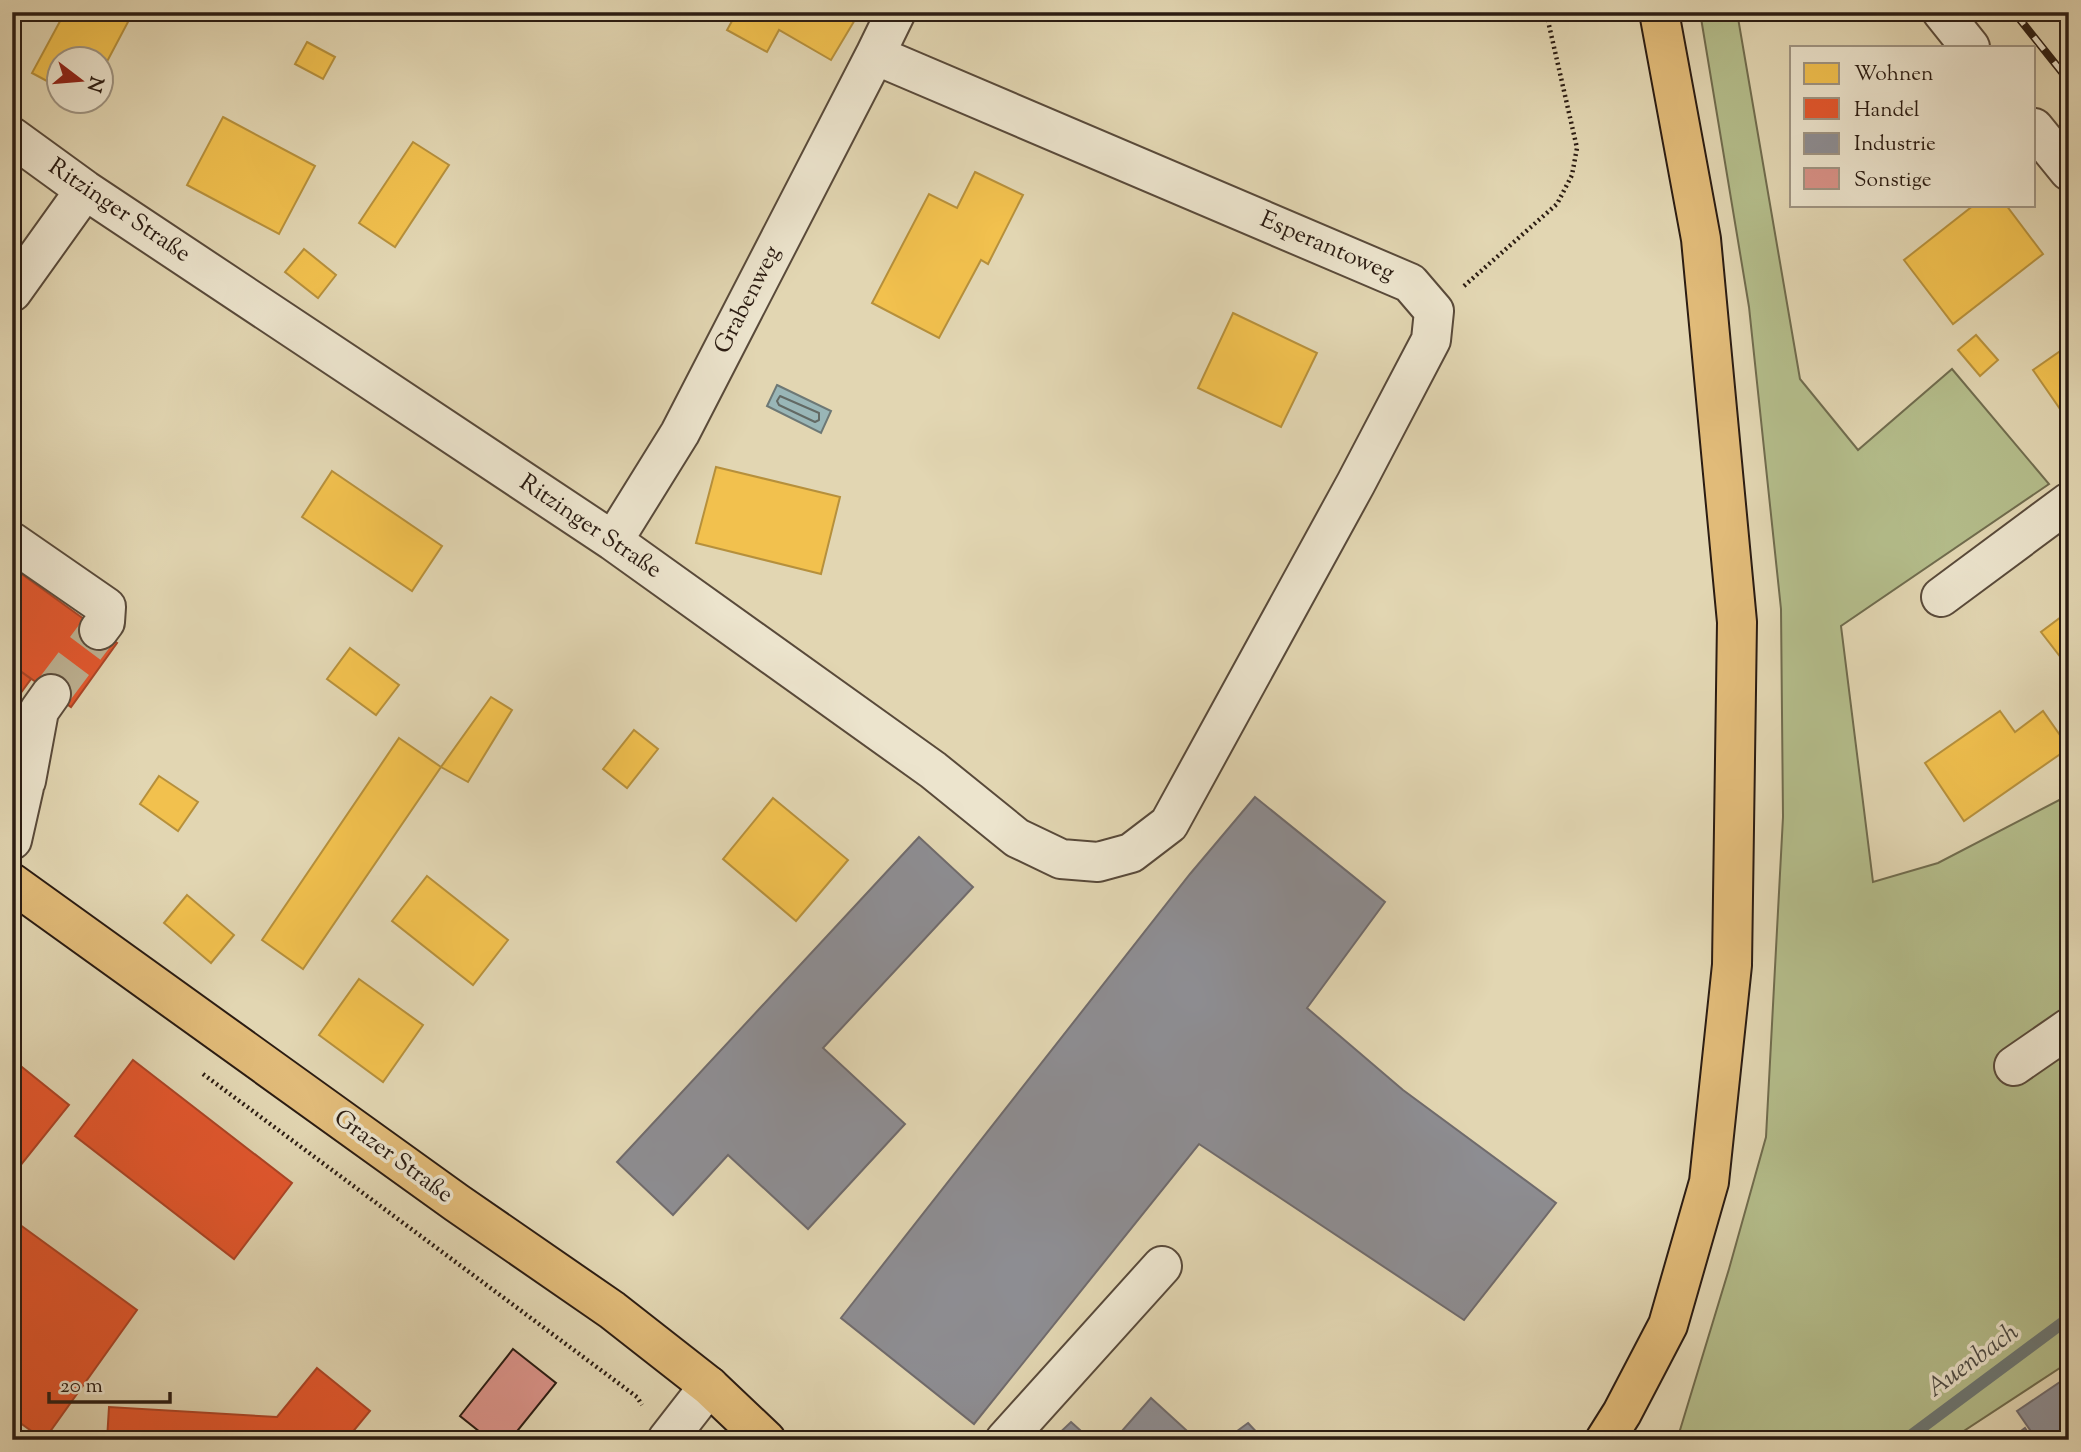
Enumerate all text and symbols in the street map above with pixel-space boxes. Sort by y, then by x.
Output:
north arrow [46,46,116,116]
legend [1790,46,2036,206]
text: Wohnen [1854,60,1933,90]
text: N [79,73,109,95]
text: Handel [1854,96,1920,126]
text: Industrie [1854,130,1936,160]
street label: Ritzinger Straße [41,151,197,271]
text: Sonstige [1854,166,1932,196]
street label: Esperantoweg [1254,203,1400,291]
street label: Grabenweg [706,240,790,360]
street label: Ritzinger Straße [512,467,668,587]
street label: Grazer Straße [326,1102,460,1212]
water label: Auenbach [1919,1315,2027,1407]
scale bar [49,1361,170,1405]
text: 20 m [60,1372,103,1402]

